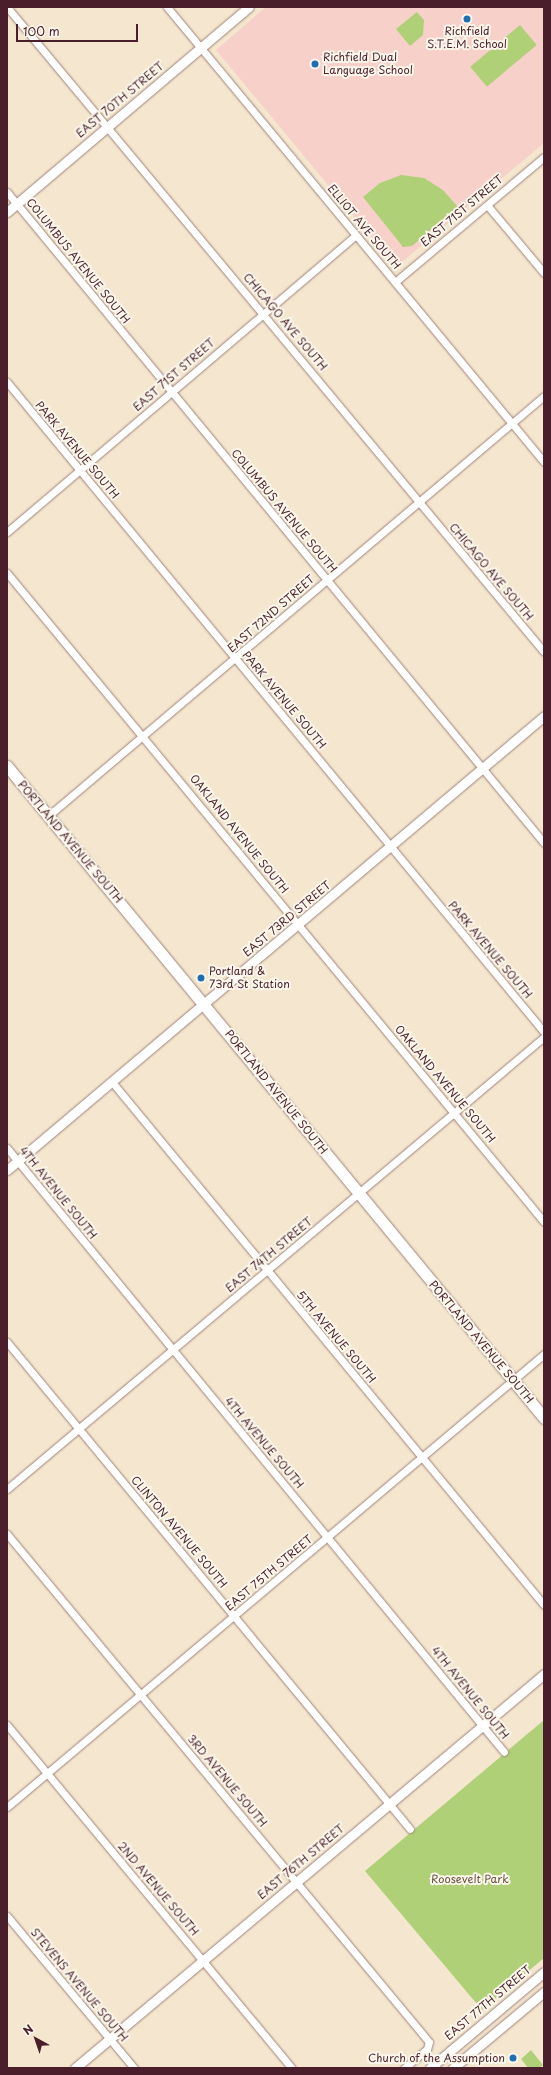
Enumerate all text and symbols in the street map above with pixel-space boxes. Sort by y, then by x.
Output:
marker: Richfield S.T.E.M. School [462,14,472,24]
scale bar [18,16,140,42]
text: 100 m [23,22,60,40]
place label: Richfield S.T.E.M. School [427,25,507,51]
place label: Richfield Dual Language School [323,51,413,77]
marker: Richfield Dual Language School [310,59,320,69]
street label: EAST 70TH STREET [74,60,166,140]
street label: EAST 71ST STREET [417,172,507,250]
street label: ELLIOT AVE SOUTH [324,182,404,272]
street label: COLUMBUS AVENUE SOUTH [24,196,132,326]
street label: CHICAGO AVE SOUTH [240,270,330,374]
street label: EAST 71ST STREET [130,335,218,415]
street label: PARK AVENUE SOUTH [33,399,121,501]
street label: COLUMBUS AVENUE SOUTH [229,447,339,575]
street label: CHICAGO AVE SOUTH [446,520,536,624]
street label: EAST 72ND STREET [225,573,317,655]
street label: PARK AVENUE SOUTH [240,649,328,751]
street label: OAKLAND AVENUE SOUTH [187,772,291,896]
street label: PORTLAND AVENUE SOUTH [16,779,124,905]
street label: EAST 73RD STREET [240,878,334,960]
street label: PARK AVENUE SOUTH [446,899,534,1001]
place label: Portland & 73rd St Station [209,965,290,991]
marker: Portland & 73rd St Station [196,973,206,983]
street label: OAKLAND AVENUE SOUTH [392,1023,498,1145]
street label: PORTLAND AVENUE SOUTH [223,1028,329,1156]
street label: 4TH AVENUE SOUTH [17,1144,99,1242]
street label: EAST 74TH STREET [223,1215,315,1295]
street label: PORTLAND AVENUE SOUTH [427,1279,535,1405]
street label: 5TH AVENUE SOUTH [294,1289,378,1385]
street label: 4TH AVENUE SOUTH [222,1395,306,1491]
street label: CLINTON AVENUE SOUTH [128,1473,230,1591]
street label: EAST 75TH STREET [223,1533,315,1613]
street label: 4TH AVENUE SOUTH [429,1644,511,1742]
street label: 3RD AVENUE SOUTH [185,1732,269,1830]
street label: EAST 76TH STREET [255,1822,347,1902]
street label: 2ND AVENUE SOUTH [115,1840,201,1938]
park label: Roosevelt Park [431,1872,509,1886]
street label: STEVENS AVENUE SOUTH [28,1926,130,2044]
street label: EAST 77TH STREET [442,1963,534,2043]
north arrow [16,2019,56,2059]
place label: Church of the Assumption [368,2051,505,2065]
marker: Church of the Assumption [508,2053,518,2063]

